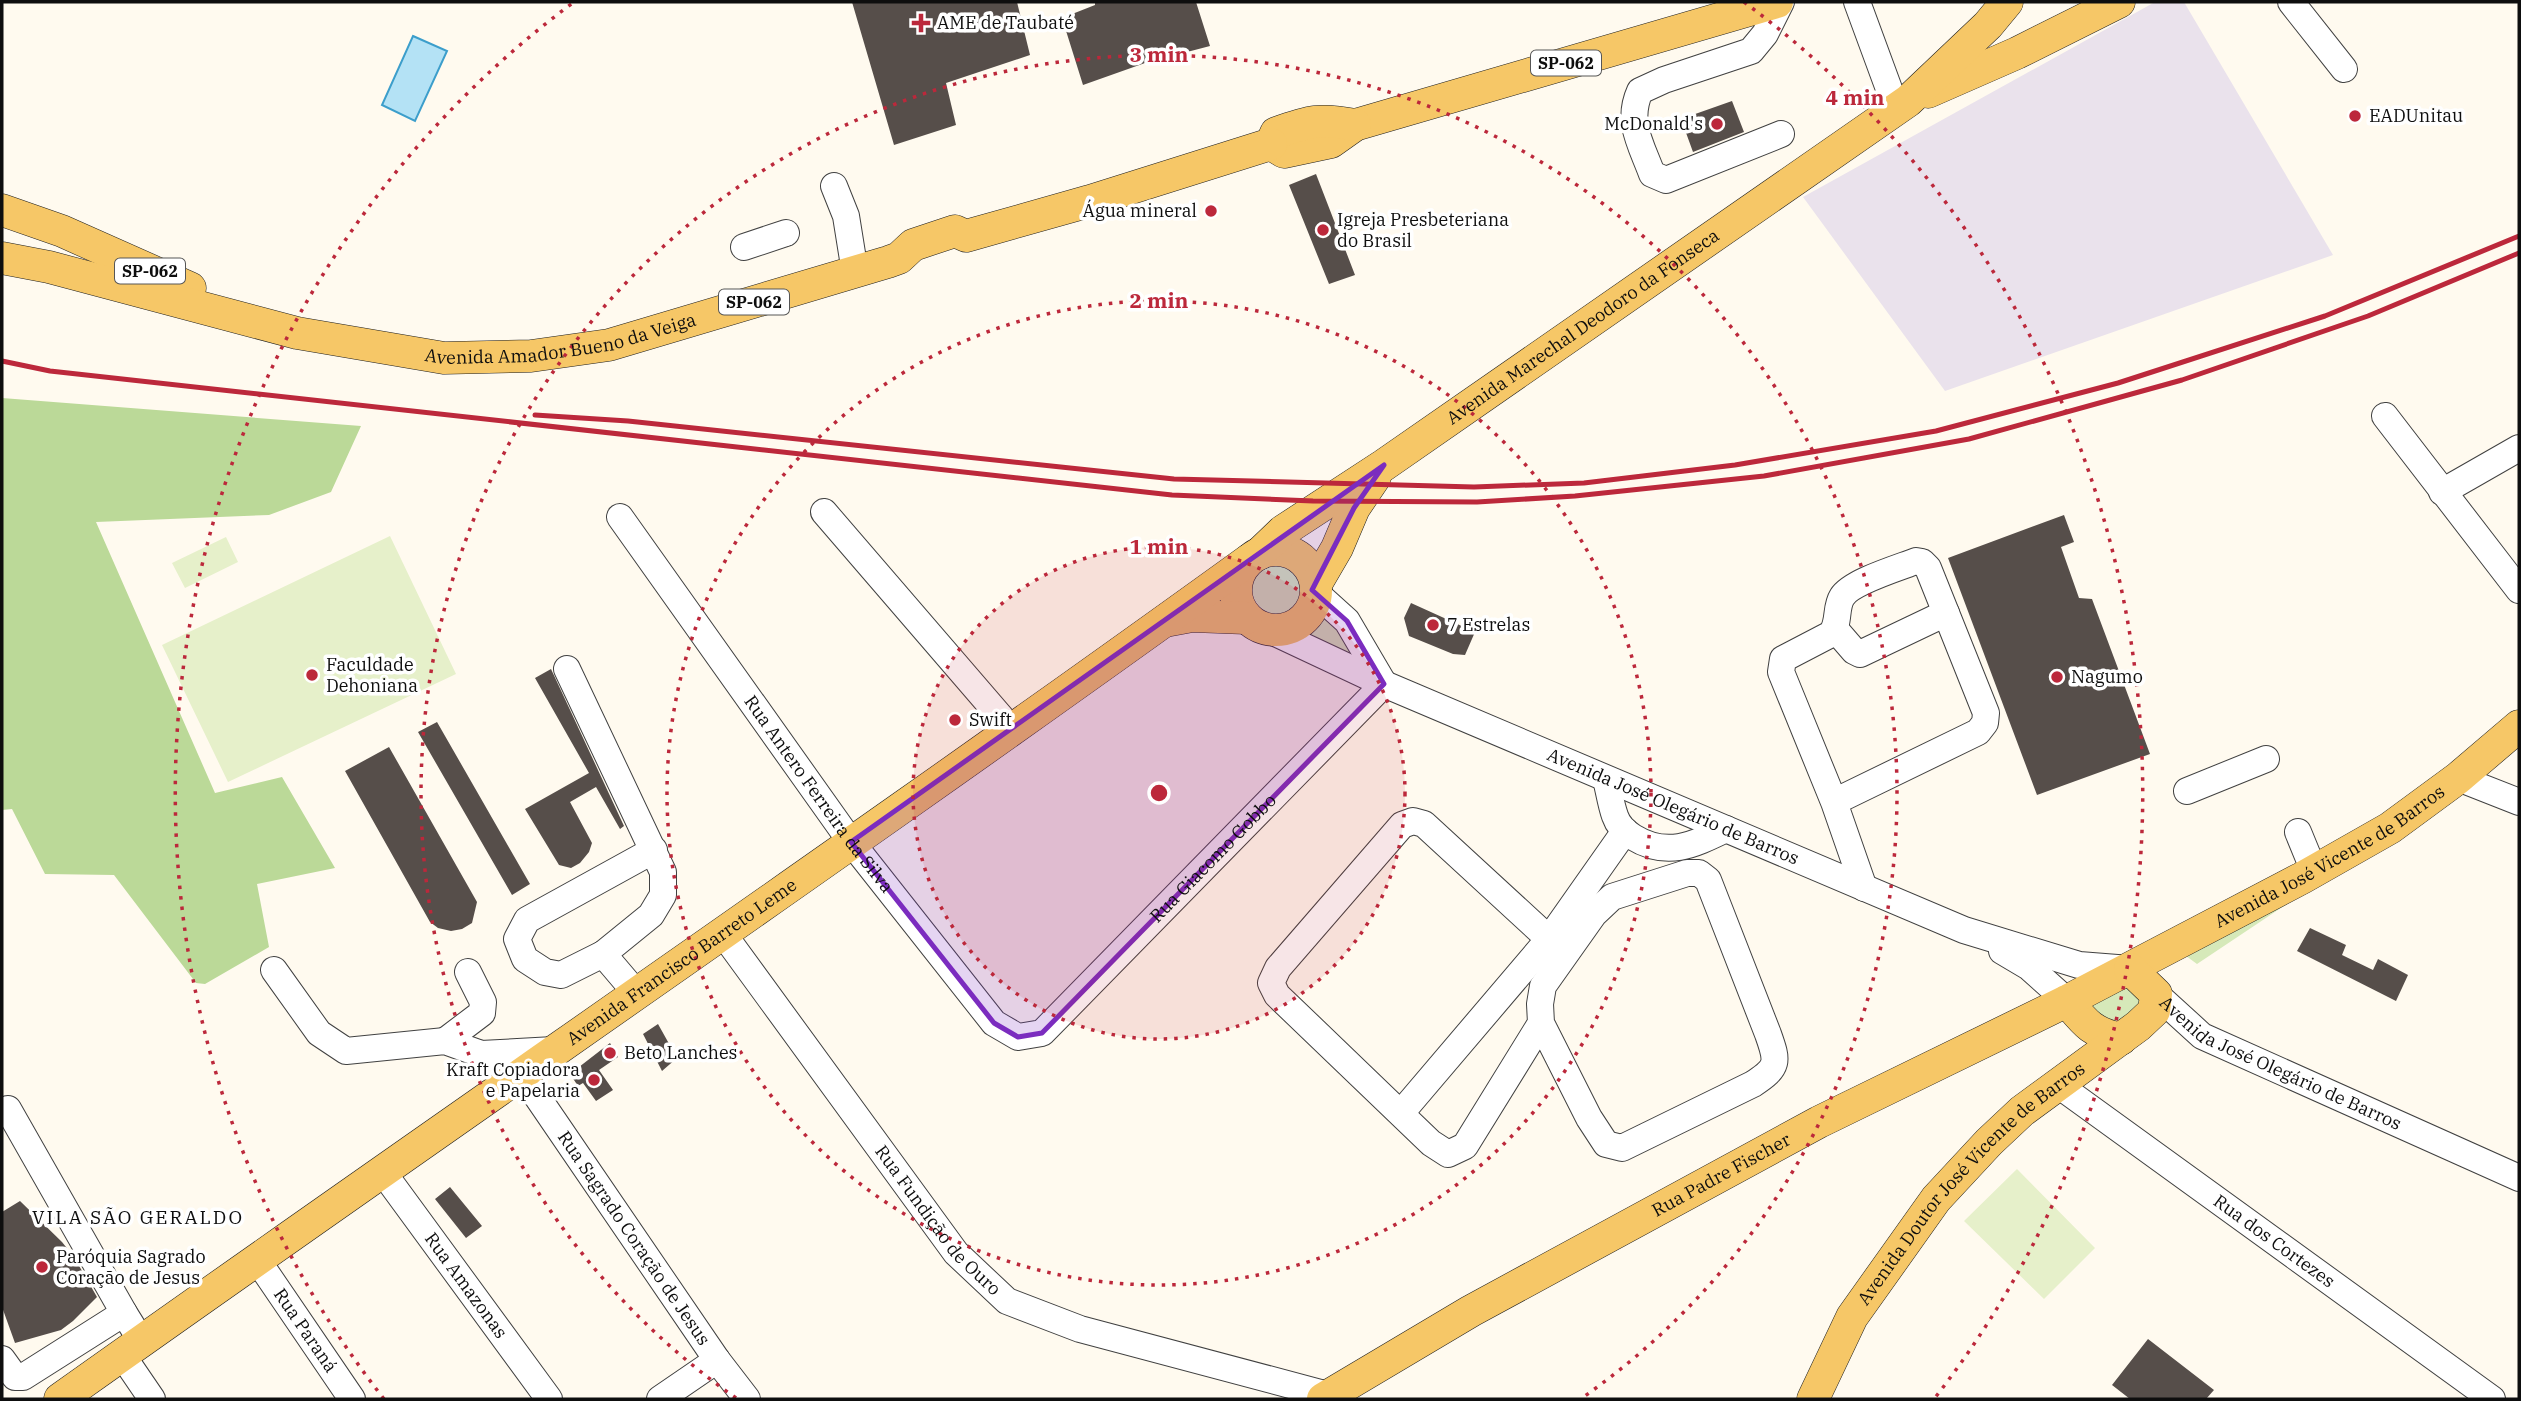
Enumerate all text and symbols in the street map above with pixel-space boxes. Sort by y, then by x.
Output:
place label: AME de Taubaté [937,11,1074,34]
marker: AME de Taubaté [911,13,931,33]
text: 3 min [1130,40,1188,68]
road number: SP-062 [1531,50,1601,76]
text: 4 min [1826,83,1884,111]
place label: EADUnitau [2369,104,2463,127]
marker: EADUnitau [2347,108,2363,124]
place label: McDonald's [1604,112,1703,135]
marker: McDonald's [1709,116,1725,132]
place label: Água mineral [1083,199,1197,222]
marker: Água mineral [1203,203,1219,219]
place label: Igreja Presbeteriana do Brasil [1337,208,1509,252]
marker: Igreja Presbeteriana do Brasil [1315,222,1331,238]
street label: Avenida Marechal Deodoro da Fonseca [1442,224,1724,429]
road number: SP-062 [115,258,185,284]
text: 2 min [1130,286,1188,314]
road number: SP-062 [719,290,789,314]
street label: Avenida Amador Bueno da Veiga [423,308,699,369]
text: 1 min [1130,532,1188,560]
place label: 7 Estrelas [1447,613,1530,636]
marker: 7 Estrelas [1425,617,1441,633]
place label: Faculdade Dehoniana [326,653,418,697]
place label: Nagumo [2071,665,2143,688]
marker: Faculdade Dehoniana [304,667,320,683]
marker: Nagumo [2049,669,2065,685]
street label: Rua Antero Ferreira da Silva [739,691,899,897]
place label: Swift [969,708,1012,731]
marker: Swift [947,712,963,728]
street label: Avenida José Olegário de Barros [1544,743,1803,870]
street label: Avenida José Vicente de Barros [2210,780,2449,933]
centre of rings [1147,781,1171,805]
street label: Rua Giacomo Gobbo [1145,789,1281,927]
street label: Avenida Francisco Barreto Leme [562,873,801,1050]
street label: Avenida José Olegário de Barros [2155,991,2405,1135]
place label: Beto Lanches [624,1041,737,1064]
marker: Beto Lanches [602,1045,618,1061]
street label: Avenida Doutor José Vicente de Barros [1852,1057,2089,1309]
place label: Kraft Copiadora e Papelaria [446,1058,580,1102]
marker: Kraft Copiadora e Papelaria [586,1072,602,1088]
street label: Rua Sagrado Coração de Jesus [553,1126,715,1349]
street label: Rua Padre Fischer [1648,1128,1794,1222]
street label: Rua Fundição de Ouro [870,1141,1006,1300]
street label: Rua dos Cortezes [2209,1189,2340,1292]
district label: VILA SÃO GERALDO [32,1205,244,1229]
street label: Rua Amazonas [420,1228,513,1343]
place label: Paróquia Sagrado Coração de Jesus [56,1245,206,1289]
marker: Paróquia Sagrado Coração de Jesus [34,1259,50,1275]
street label: Rua Paraná [269,1284,343,1377]

